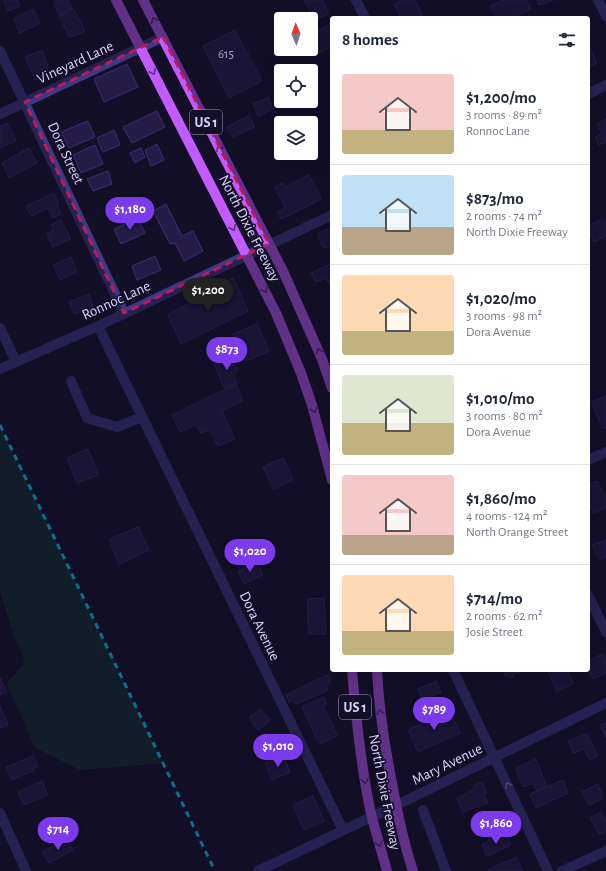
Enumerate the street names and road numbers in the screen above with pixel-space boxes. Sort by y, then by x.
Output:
street label: Vineyard Lane [35,38,116,87]
road number: US 1 [190,110,222,134]
street label: Dora Street [45,120,86,187]
street label: North Dixie Freeway [216,172,283,285]
street label: Ronnoc Lane [80,278,153,323]
street label: Dora Avenue [236,589,283,663]
road number: US 1 [339,695,371,719]
street label: North Dixie Freeway [366,733,403,852]
street label: Mary Avenue [410,741,485,788]

